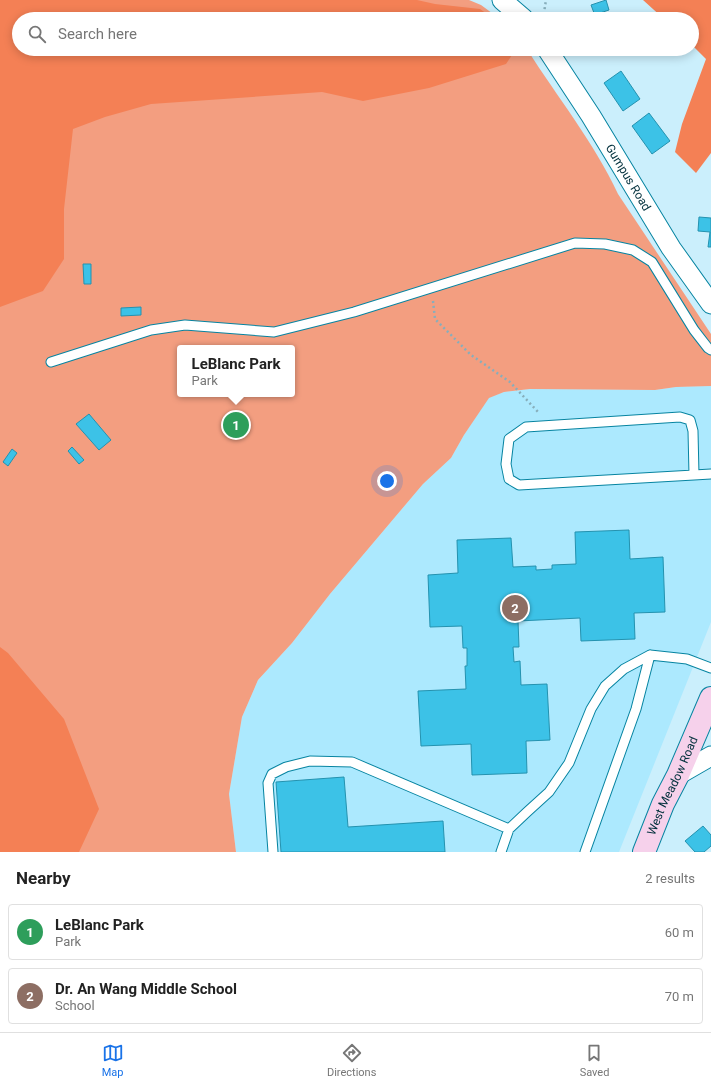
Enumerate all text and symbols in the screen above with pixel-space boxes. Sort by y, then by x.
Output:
search box [12,12,699,56]
icon: search [26,23,48,45]
text: Search here [58,25,137,43]
street label: Gumpus Road [603,142,654,213]
popup [177,345,295,397]
text: LeBlanc Park [192,355,280,373]
text: Park [192,373,218,388]
pin: 1 [223,410,249,440]
your location [377,471,397,491]
pin: 2 [502,593,528,623]
street label: West Meadow Road [644,735,701,837]
text: Nearby [16,868,71,888]
text: 2 results [645,871,695,886]
text: LeBlanc Park [55,916,144,934]
text: 1 [26,925,34,940]
text: 60 m [665,925,694,940]
text: Park [55,934,81,949]
text: Dr. An Wang Middle School [55,980,237,998]
text: 2 [26,989,34,1004]
text: 70 m [665,989,694,1004]
text: School [55,998,95,1013]
tab: Map [102,1042,124,1079]
tab: Directions [327,1042,376,1079]
tab: Saved [580,1042,609,1079]

